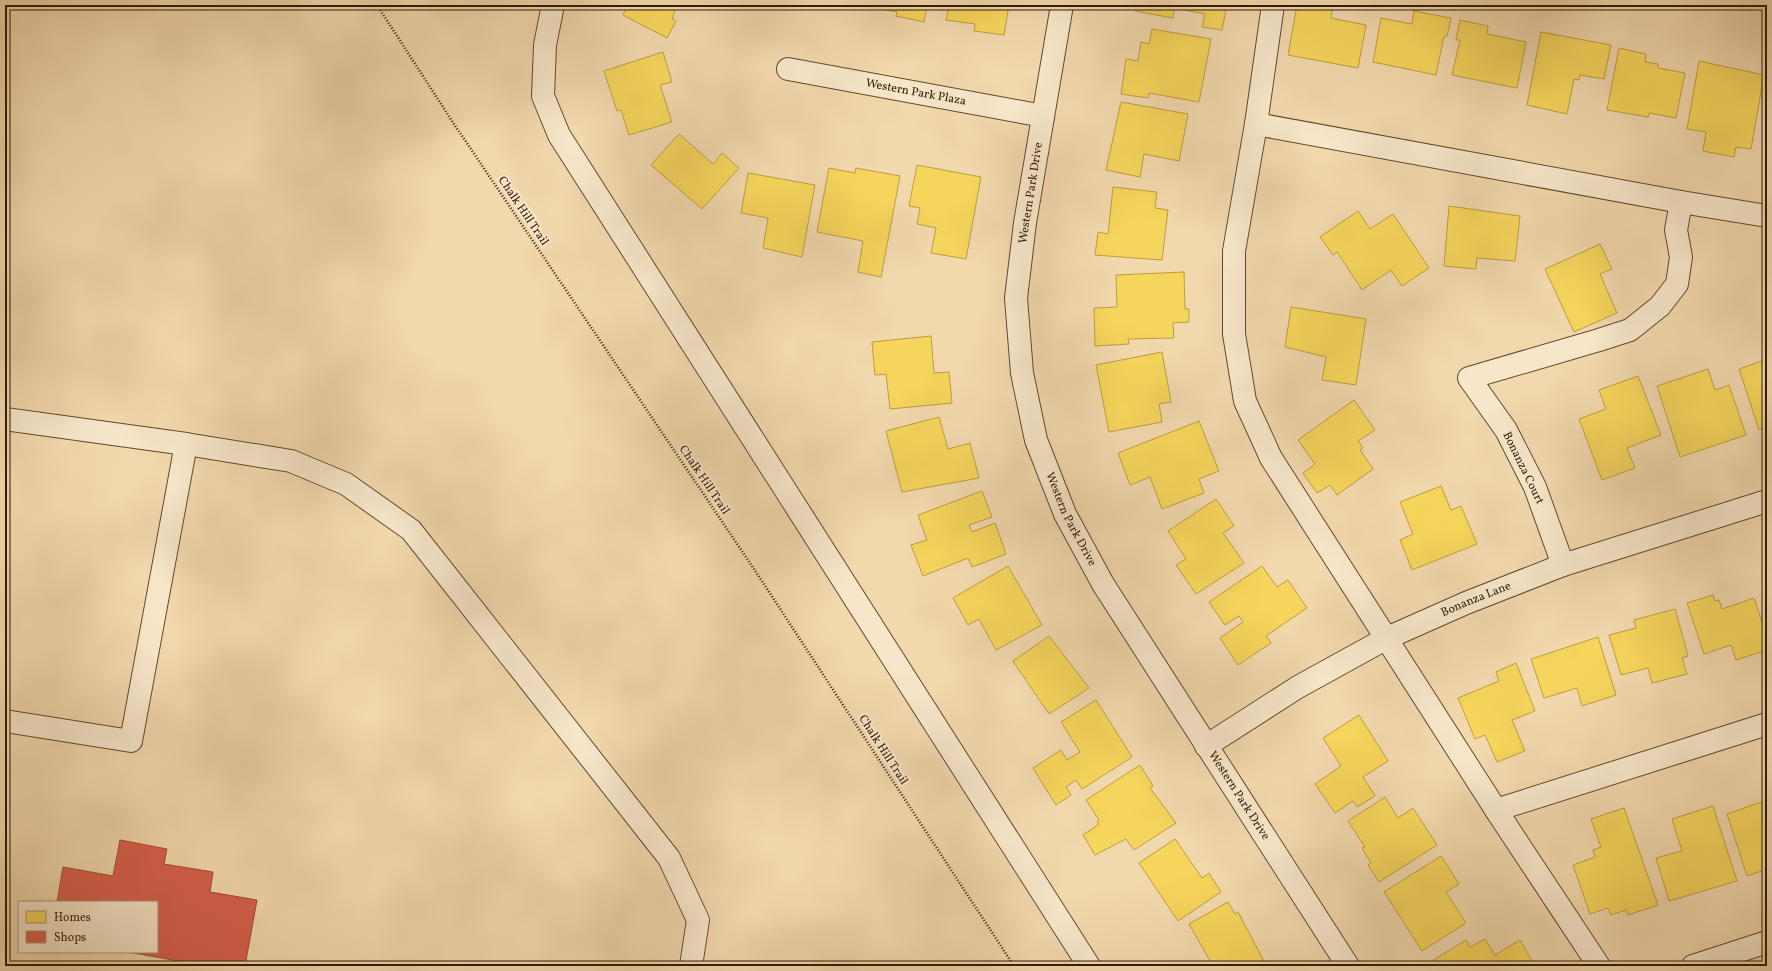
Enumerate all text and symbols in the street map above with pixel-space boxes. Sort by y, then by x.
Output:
street label: Western Park Plaza [864,75,967,110]
street label: Western Park Drive [1015,141,1047,245]
street label: Chalk Hill Trail [494,173,552,249]
street label: Bonanza Court [1499,429,1547,507]
street label: Chalk Hill Trail [675,442,733,518]
street label: Western Park Drive [1041,470,1100,569]
street label: Bonanza Lane [1439,578,1514,621]
street label: Chalk Hill Trail [854,712,912,788]
street label: Western Park Drive [1204,748,1273,843]
legend [18,901,158,953]
text: Homes [54,910,91,926]
text: Shops [54,930,86,946]

